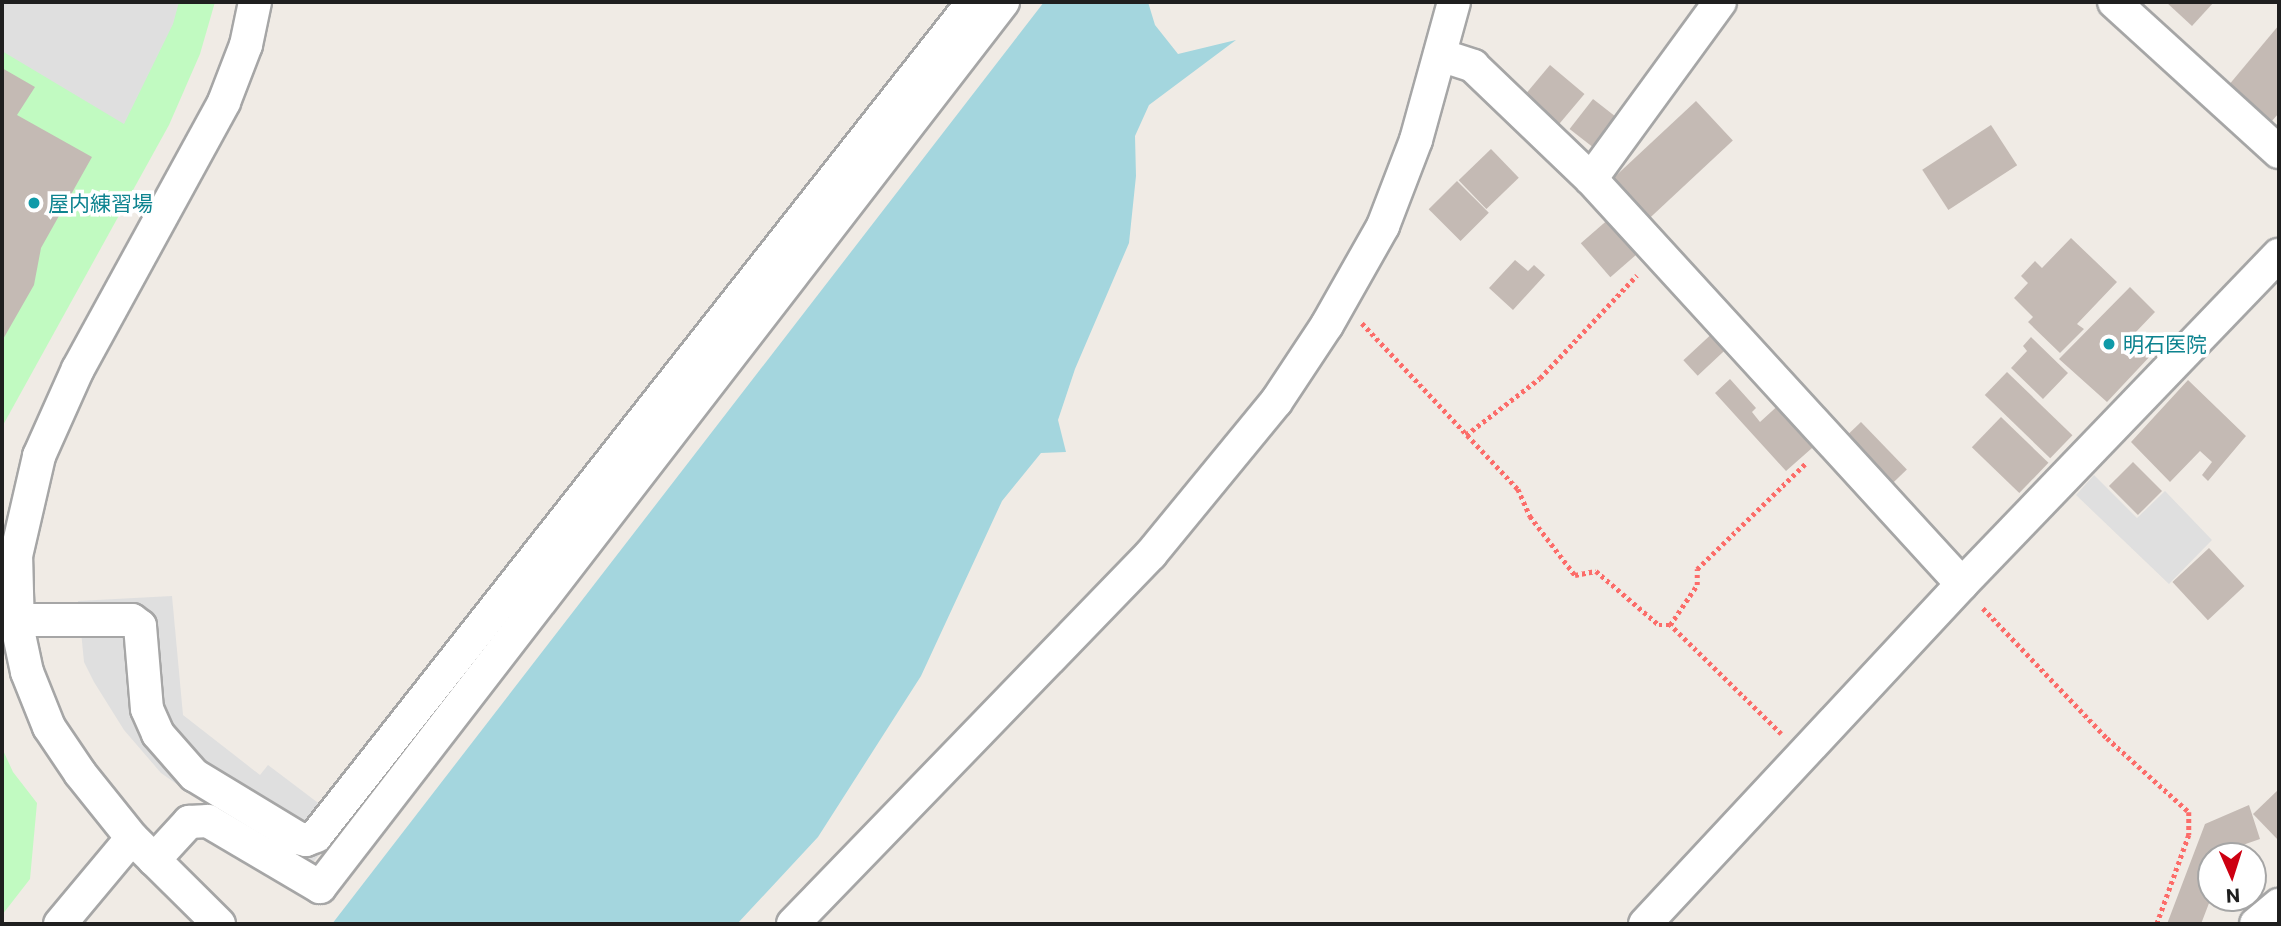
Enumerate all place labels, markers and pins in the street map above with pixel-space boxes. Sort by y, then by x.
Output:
place label: 屋内練習場 [48,190,153,216]
marker: 屋内練習場 [26,195,42,211]
place label: 明石医院 [2123,331,2207,357]
marker: 明石医院 [2101,336,2117,352]

